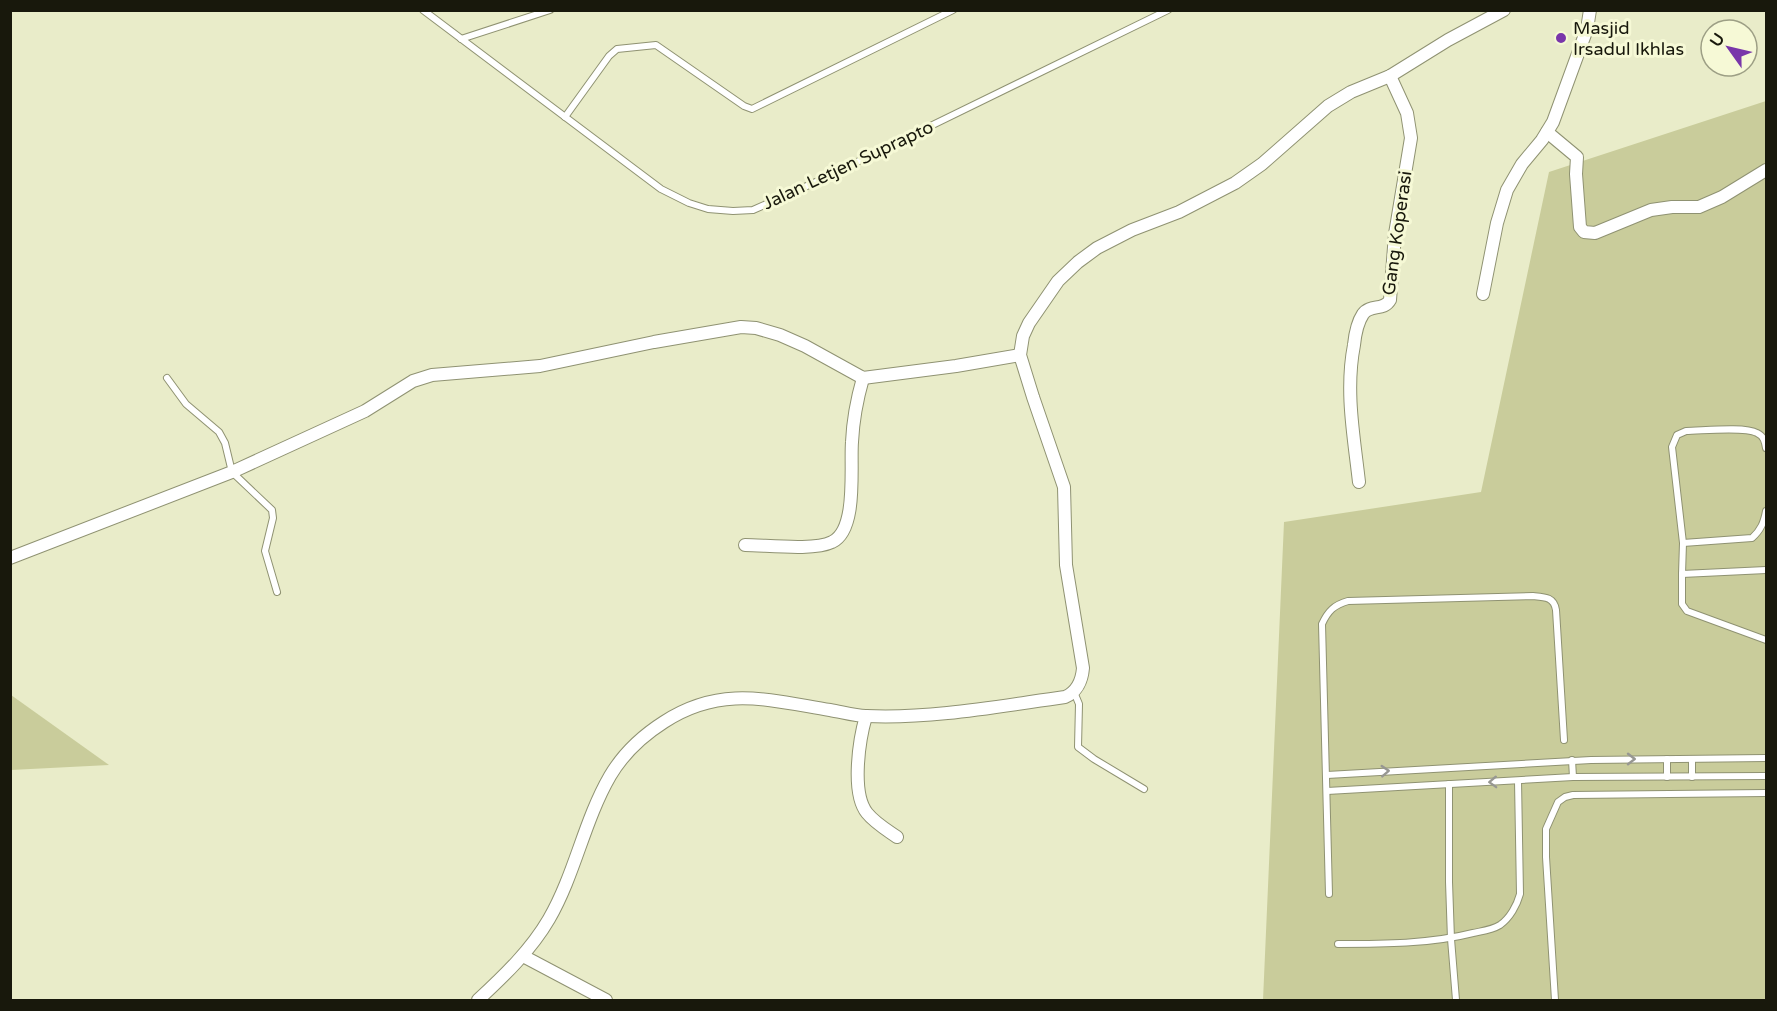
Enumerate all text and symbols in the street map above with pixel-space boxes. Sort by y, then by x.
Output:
place label: Masjid Irsadul Ikhlas [1573,17,1684,60]
north arrow [1699,18,1759,78]
text: U [1706,30,1729,51]
marker: Masjid Irsadul Ikhlas [1554,31,1568,45]
street label: Jalan Letjen Suprapto [759,116,937,214]
street label: Gang Koperasi [1377,169,1417,297]
one-way arrow [1626,753,1635,765]
one-way arrow [1381,765,1390,778]
one-way arrow [1489,775,1498,788]

